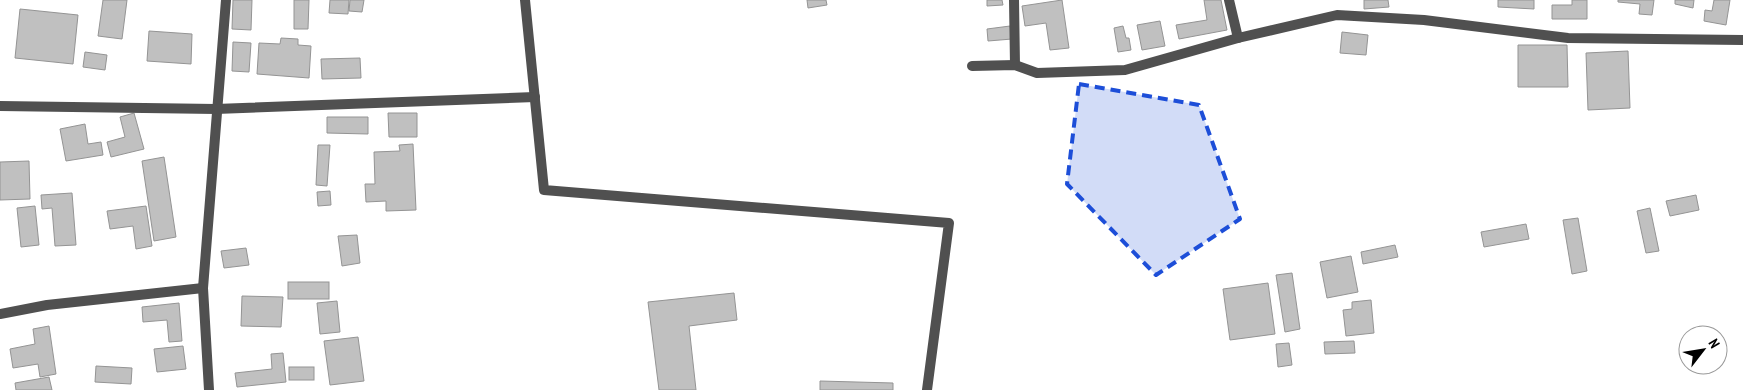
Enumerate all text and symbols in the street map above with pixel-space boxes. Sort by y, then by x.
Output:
north arrow [1678,325,1728,375]
text: N [1704,335,1724,351]

